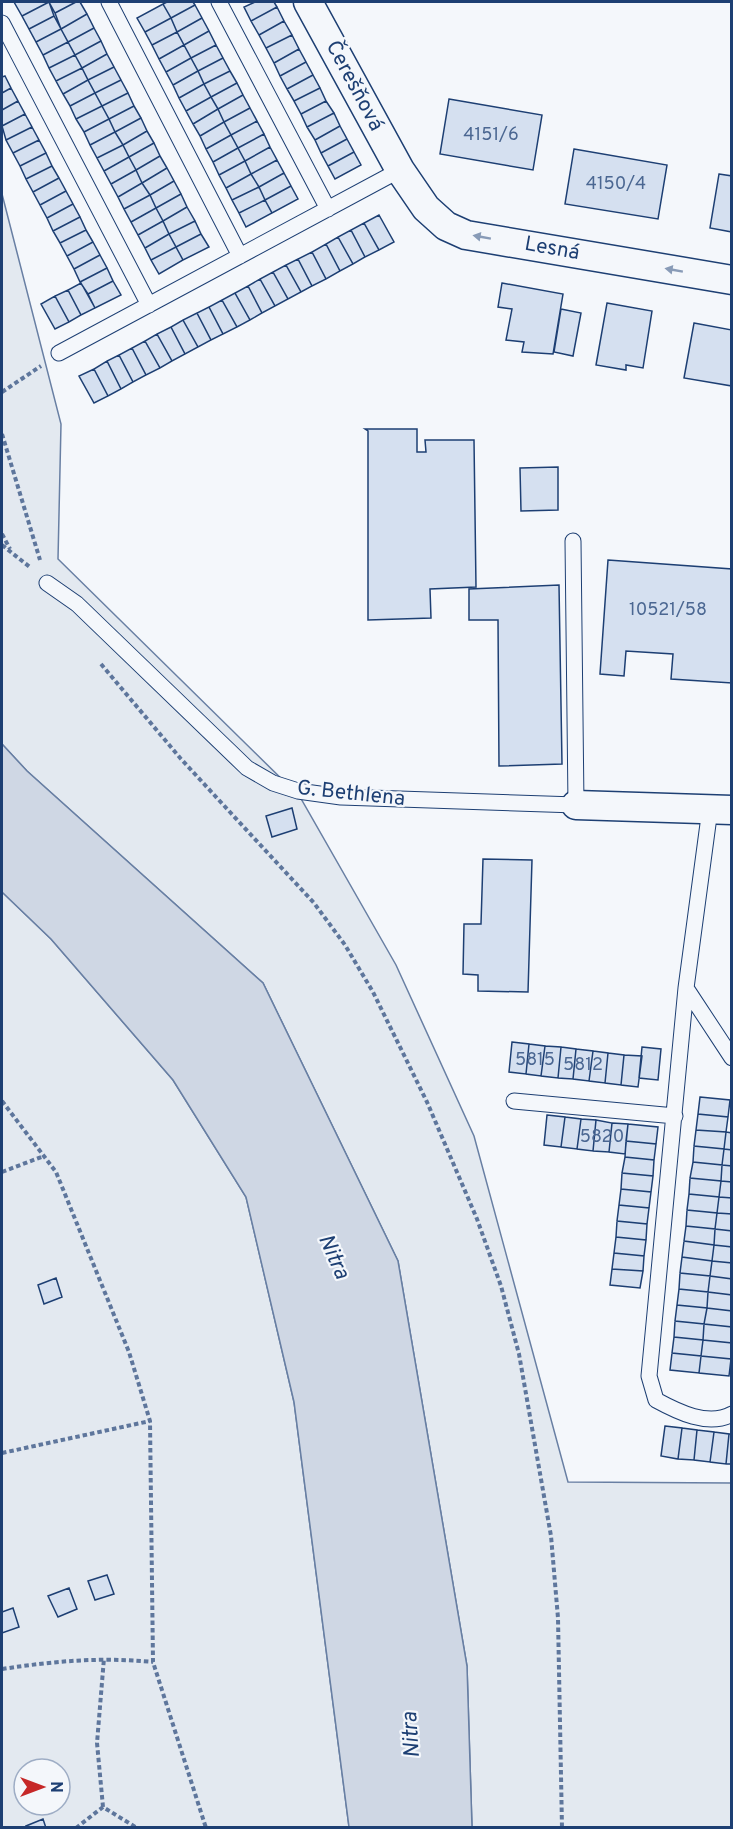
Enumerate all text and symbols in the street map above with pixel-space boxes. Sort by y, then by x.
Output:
street label: Čerešňová [319,35,390,136]
house number: 4151/6 [463,124,519,147]
house number: 4150/4 [586,173,646,196]
street label: Lesná [522,231,582,267]
one-way arrow [472,232,491,241]
one-way arrow [664,265,683,274]
house number: 10521/58 [629,599,707,622]
street label: G. Bethlena [296,775,406,813]
house number: 5815 [515,1049,555,1072]
house number: 5812 [563,1054,603,1077]
house number: 5820 [580,1126,624,1149]
water label: Nitra [311,1230,355,1284]
water label: Nitra [397,1710,427,1759]
north arrow [12,1757,72,1817]
text: N [45,1781,65,1793]

